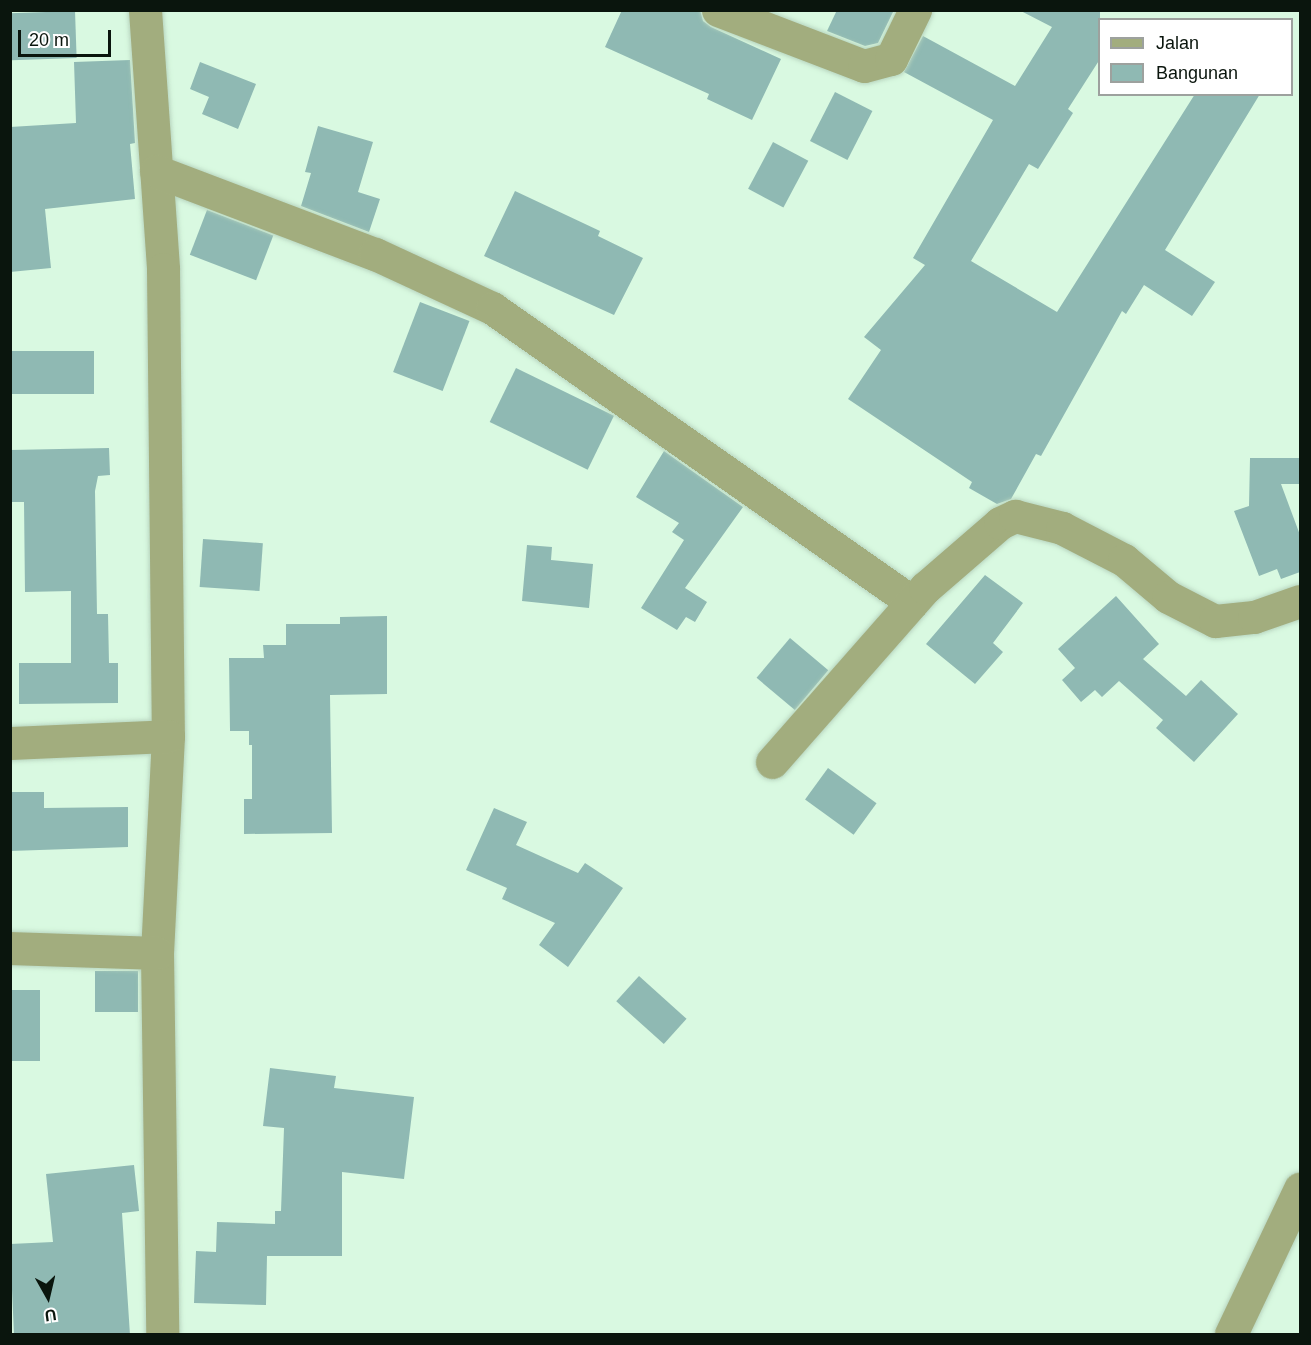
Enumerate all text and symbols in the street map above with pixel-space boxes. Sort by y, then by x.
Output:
scale bar [21,18,114,56]
legend [1098,18,1293,96]
text: 20 m [29,30,69,50]
text: Jalan [1156,33,1199,53]
text: Bangunan [1156,63,1238,83]
north arrow [18,1267,78,1327]
text: U [44,1306,57,1325]

